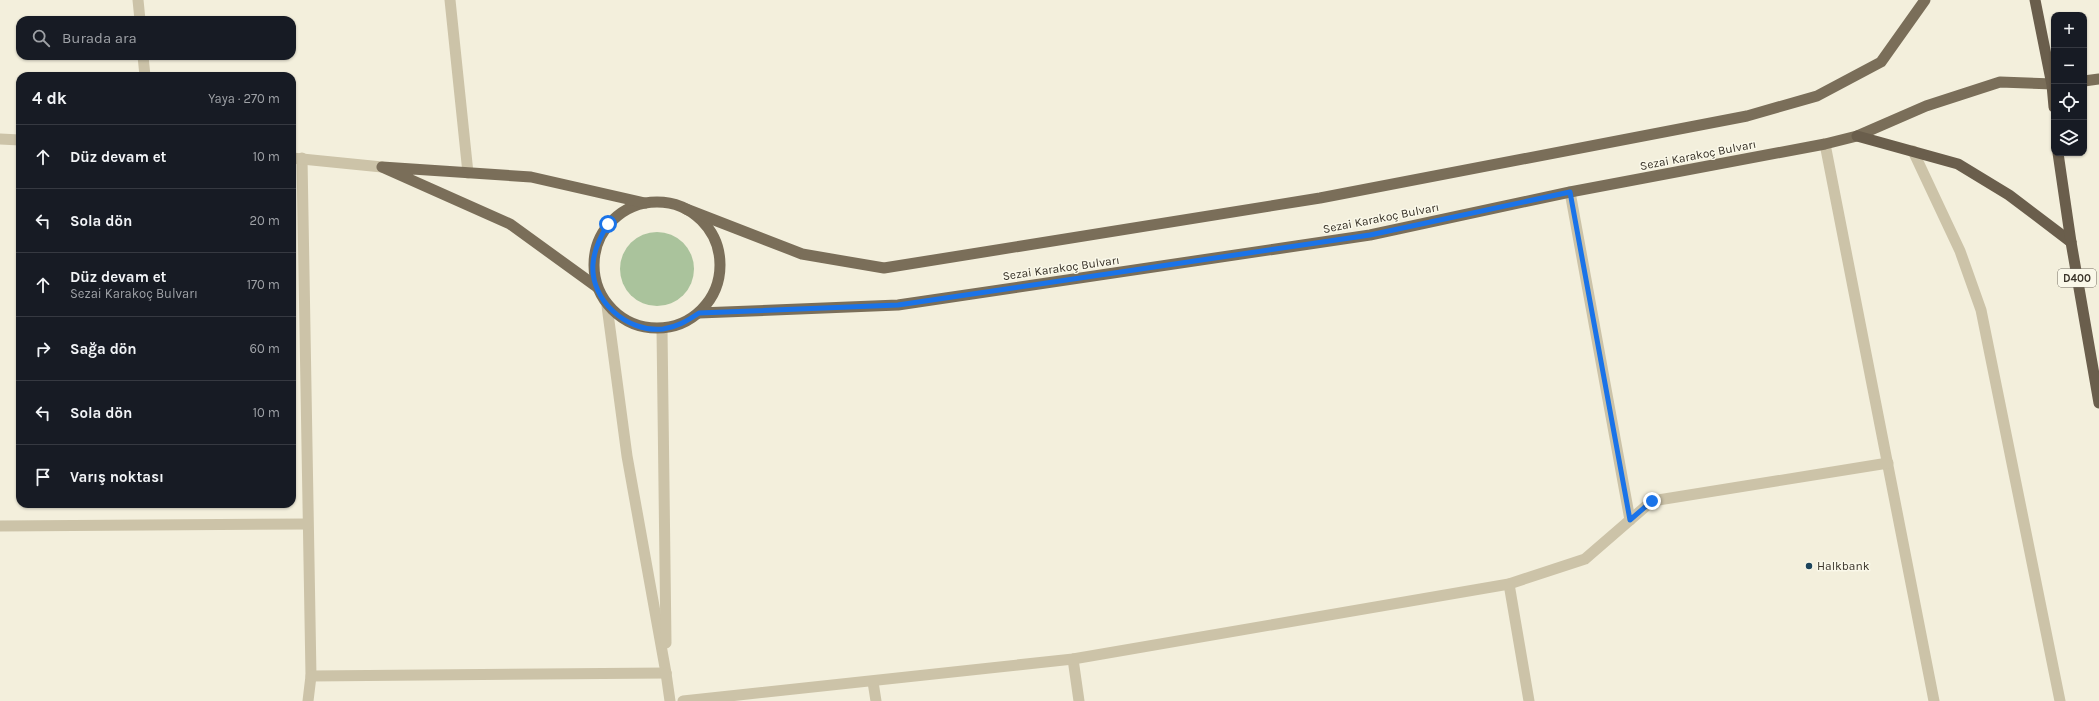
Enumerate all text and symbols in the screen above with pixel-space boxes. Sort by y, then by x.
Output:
map controls [2051,12,2087,156]
button: + [2051,12,2087,48]
search box [16,16,296,60]
icon: search [30,27,52,49]
text: Burada ara [62,29,137,47]
button: − [2051,48,2087,84]
button: locate [2051,84,2087,120]
text: 4 dk [32,88,67,108]
text: Yaya · 270 m [208,91,280,106]
button: layers [2051,120,2087,156]
street label: Sezai Karakoç Bulvarı [1639,137,1757,173]
icon: ahead [32,146,54,168]
text: Düz devam et [70,148,167,166]
text: 10 m [253,149,280,164]
street label: Sezai Karakoç Bulvarı [1322,200,1440,236]
icon: left [32,210,54,232]
text: Sola dön [70,212,132,230]
text: 20 m [250,213,280,228]
route start [599,215,617,233]
street label: Sezai Karakoç Bulvarı [1002,253,1120,283]
text: Düz devam et [70,268,167,286]
road number: D400 [2058,269,2096,287]
icon: ahead [32,274,54,296]
text: 170 m [247,277,280,292]
text: Sezai Karakoç Bulvarı [70,286,198,301]
icon: right [32,338,54,360]
text: Sağa dön [70,340,137,358]
text: 60 m [250,341,280,356]
icon: left [32,402,54,424]
text: Sola dön [70,404,132,422]
text: 10 m [253,405,280,420]
icon: arrive [32,466,54,488]
text: Varış noktası [70,468,164,486]
route end [1643,492,1661,510]
place label: Halkbank [1817,559,1870,573]
marker: Halkbank [1804,561,1814,571]

